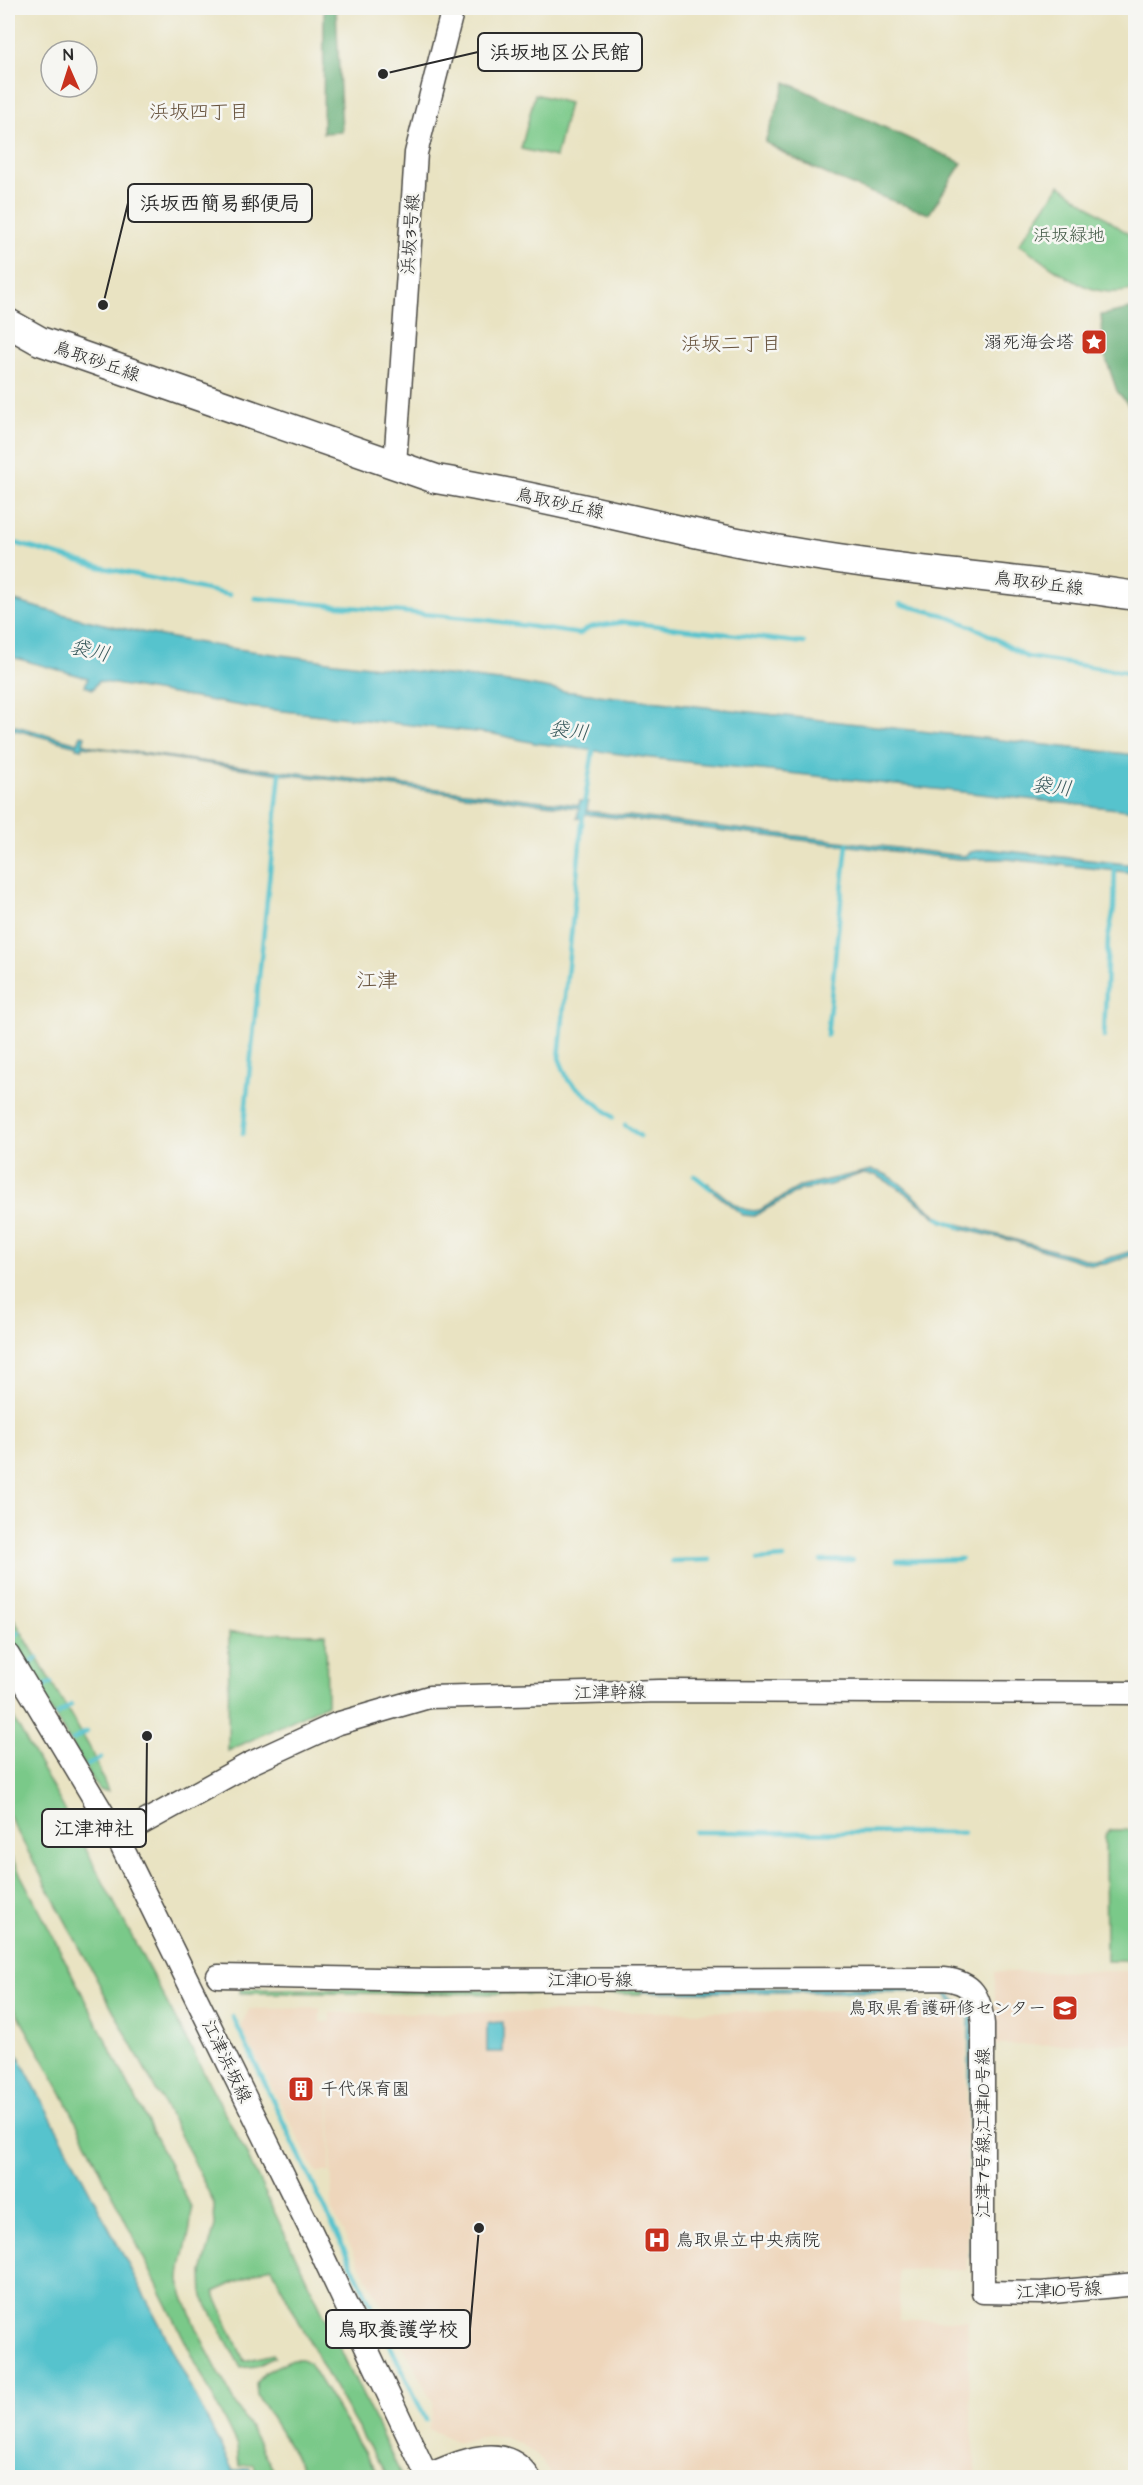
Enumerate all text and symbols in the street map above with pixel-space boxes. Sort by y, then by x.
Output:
callout: 浜坂地区公民館 [478,33,642,71]
north arrow [39,39,99,99]
text: 浜坂地区公民館 [490,39,630,67]
text: N [63,44,74,66]
district label: 浜坂四丁目 [149,98,249,126]
callout: 浜坂西簡易郵便局 [128,184,312,222]
text: 浜坂西簡易郵便局 [140,190,300,218]
street label: 浜坂3号線 [395,193,426,275]
park label: 浜坂緑地 [1033,223,1105,248]
place icon: 溺死海会塔 [1079,327,1109,357]
district label: 浜坂二丁目 [681,330,781,358]
place label: 溺死海会塔 [984,330,1074,355]
street label: 鳥取砂丘線 [50,335,143,388]
street label: 鳥取砂丘線 [513,482,607,525]
street label: 鳥取砂丘線 [993,566,1085,601]
water label: 袋川 [67,633,112,669]
water label: 袋川 [547,715,590,747]
water label: 袋川 [1030,771,1073,803]
district label: 江津 [356,966,398,995]
street label: 江津幹線 [574,1679,646,1706]
callout: 江津神社 [42,1809,146,1847]
text: 江津神社 [54,1815,134,1843]
street label: 江津10号線 [547,1968,633,1993]
school or university icon: 鳥取県看護研修センター [1050,1993,1080,2023]
place label: 鳥取県看護研修センター [849,1996,1046,2021]
street label: 江津浜坂線 [196,2015,258,2107]
street label: 江津7号線;江津10号線 [971,2048,996,2218]
building icon: 千代保育園 [286,2074,316,2104]
place label: 千代保育園 [320,2077,410,2102]
hospital icon: 鳥取県立中央病院 [642,2225,672,2255]
place label: 鳥取県立中央病院 [676,2228,820,2253]
street label: 江津10号線 [1016,2276,1102,2305]
callout: 鳥取養護学校 [326,2310,470,2348]
text: 鳥取養護学校 [338,2316,458,2344]

